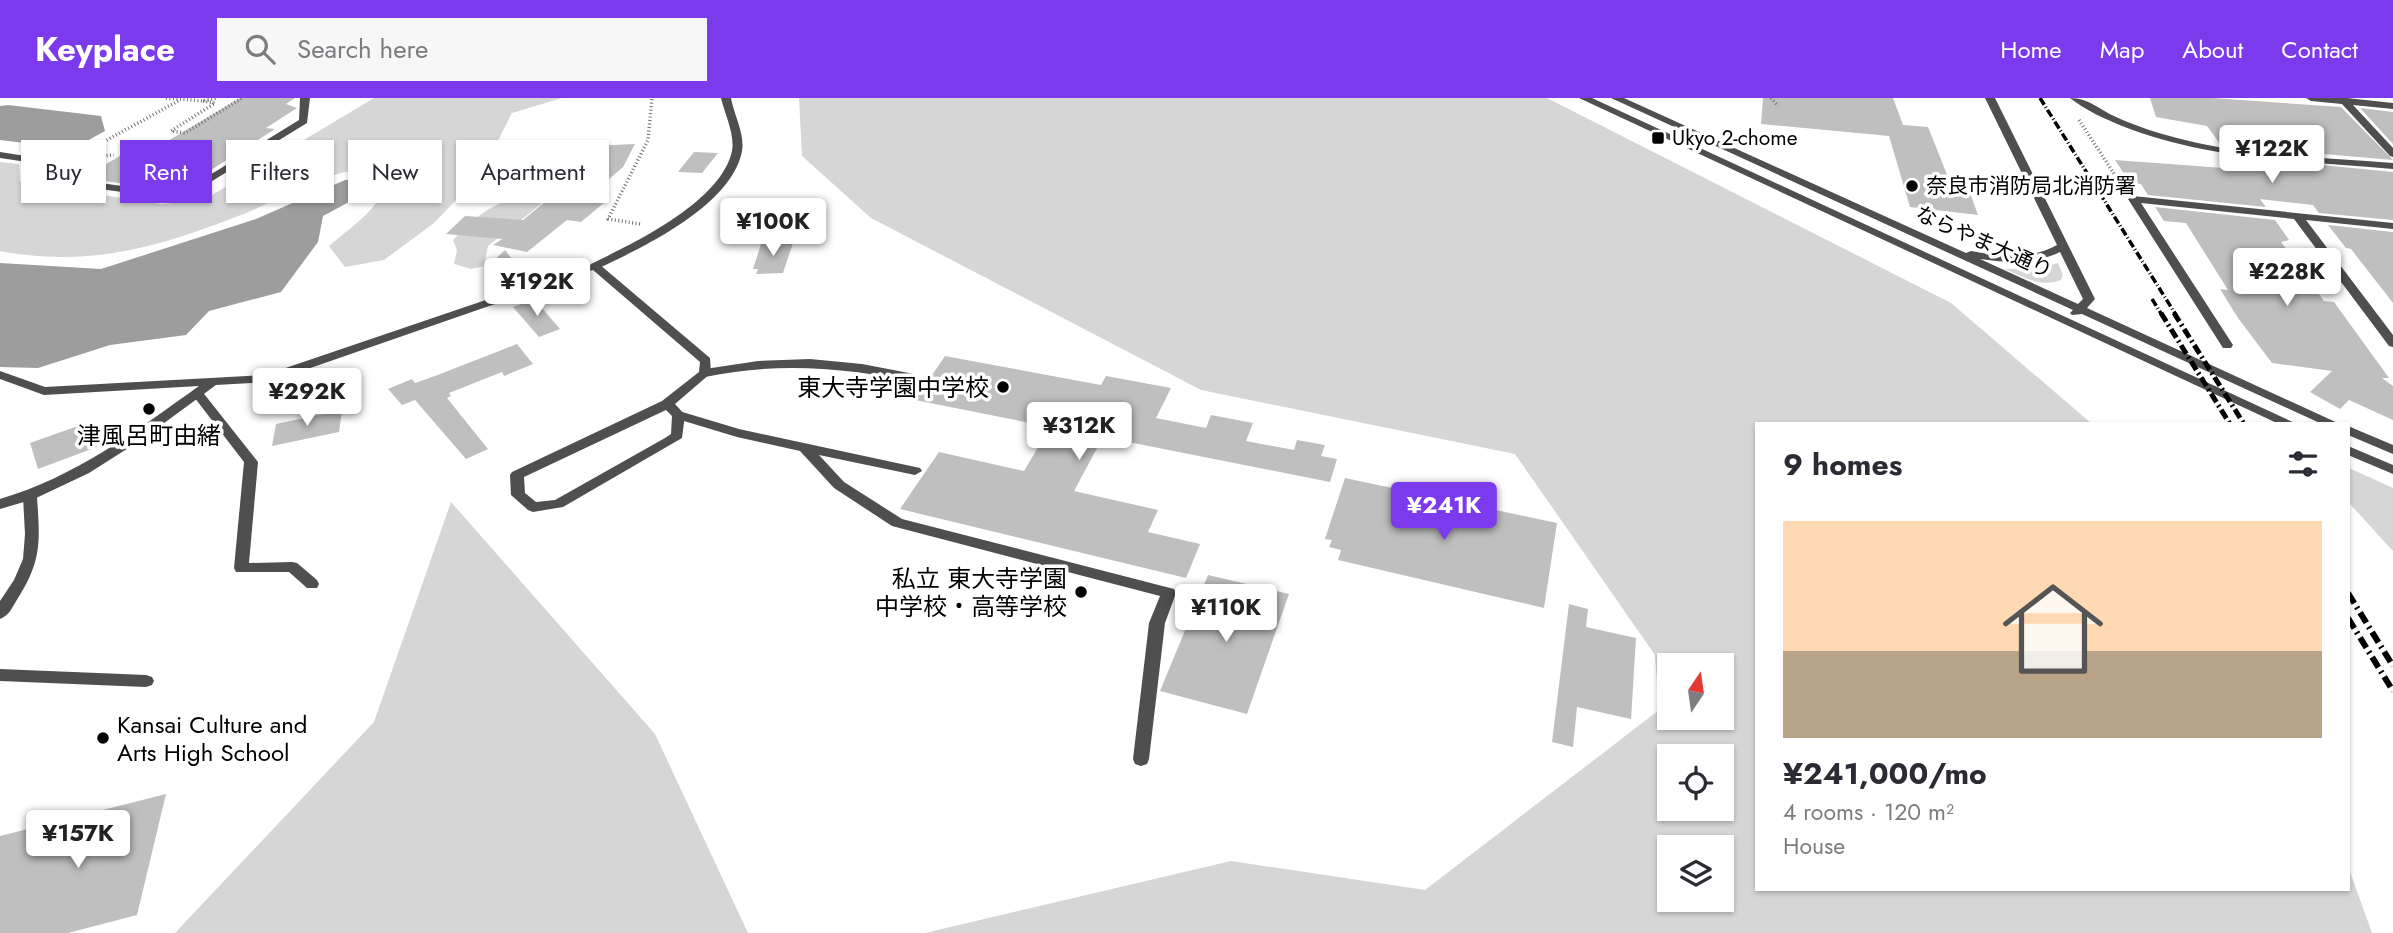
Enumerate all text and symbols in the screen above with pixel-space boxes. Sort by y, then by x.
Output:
search box [217,18,707,81]
text: Keyplace [35,26,175,73]
icon: search [241,30,279,68]
text: Search here [297,30,428,68]
text: Home [2000,32,2062,67]
text: Map [2100,32,2144,67]
text: About [2182,32,2243,67]
text: Contact [2281,32,2358,67]
place label: Ukyo 2-chome [1672,123,1798,153]
pin: ¥122K [2223,126,2321,185]
marker: Ukyo 2-chome [1650,130,1666,146]
text: ¥122K [2235,131,2309,165]
chip: Buy [21,140,106,203]
chip: Rent [120,140,212,203]
chip: Filters [226,140,334,203]
chip: New [348,140,442,203]
chip: Apartment [456,140,609,203]
place label: 奈良市消防局北消防署 [1926,171,2136,201]
marker: 奈良市消防局北消防署 [1904,178,1920,194]
pin: ¥100K [724,198,822,258]
street label: ならやま大通り [1911,198,2057,286]
text: ¥100K [736,204,810,238]
pin: ¥228K [2238,248,2336,308]
text: ¥228K [2249,254,2325,288]
pin: ¥192K [488,258,586,318]
text: ¥192K [500,264,574,298]
pin: ¥292K [258,368,356,428]
place label: 東大寺学園中学校 [797,370,989,405]
text: ¥292K [268,374,346,408]
marker: 東大寺学園中学校 [995,379,1011,395]
marker: 津風呂町由緒 [141,401,157,417]
pin: ¥312K [1030,402,1128,462]
text: ¥312K [1043,408,1115,442]
place label: 津風呂町由緒 [77,418,221,453]
text: 9 homes [1783,443,1902,486]
icon: filters [2284,445,2322,483]
pin: ¥241K [1395,482,1493,542]
text: ¥241K [1407,488,1481,522]
place label: 私立 東大寺学園 中学校・高等学校 [875,561,1067,624]
icon: home [1990,566,2116,692]
marker: 私立 東大寺学園 中学校・高等学校 [1073,584,1089,600]
pin: ¥110K [1177,584,1275,644]
text: ¥110K [1191,590,1261,624]
north arrow [1657,653,1734,730]
map controls [1657,653,1734,912]
place label: Kansai Culture and Arts High School [117,707,308,770]
marker: Kansai Culture and Arts High School [95,730,111,746]
button: locate [1657,744,1734,821]
text: ¥241,000/mo [1783,752,1987,795]
text: 4 rooms · 120 m² [1783,795,1954,829]
pin: ¥157K [29,810,127,870]
text: ¥157K [42,816,114,850]
text: House [1783,829,1845,863]
button: layers [1657,835,1734,912]

